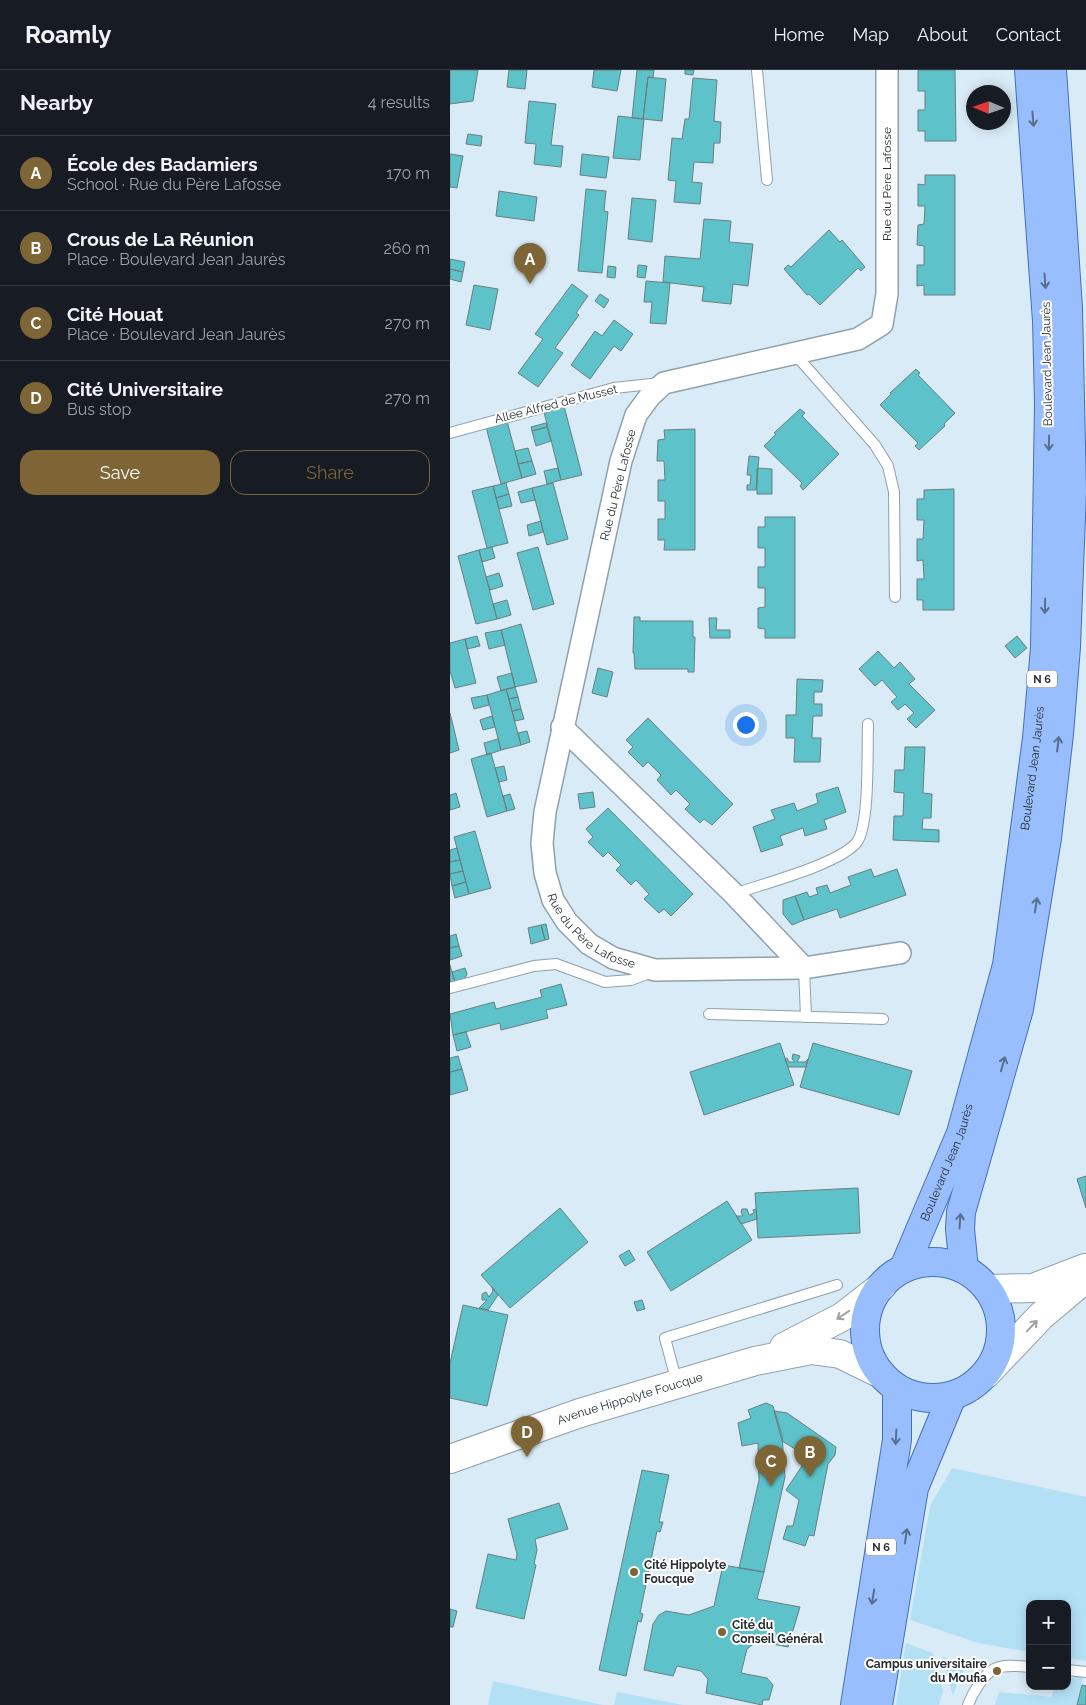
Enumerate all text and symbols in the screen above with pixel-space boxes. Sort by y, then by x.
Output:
text: Roamly [25,20,111,49]
text: Home [773,24,824,45]
text: Map [852,24,889,45]
text: About [917,24,968,45]
text: Contact [996,24,1061,45]
north arrow [966,85,1011,130]
text: Nearby [20,90,93,115]
text: 4 results [368,93,430,112]
one-way arrow [1028,110,1037,126]
street label: Rue du Père Lafosse [880,127,894,241]
text: École des Badamiers [67,153,258,175]
text: A [31,164,41,183]
text: 170 m [386,164,430,183]
text: School · Rue du Père Lafosse [67,175,281,194]
text: Crous de La Réunion [67,228,254,250]
text: B [31,239,41,258]
text: 260 m [383,239,430,258]
pin: A [514,243,546,284]
text: Place · Boulevard Jean Jaurès [67,250,285,269]
one-way arrow [1040,272,1049,288]
street label: Boulevard Jean Jaurès [1039,301,1055,426]
text: Cité Houat [67,303,163,325]
text: C [31,314,41,333]
text: 270 m [385,314,430,333]
text: Place · Boulevard Jean Jaurès [67,325,285,344]
text: Cité Universitaire [67,378,223,400]
street label: Allee Alfred de Musset [493,382,619,426]
text: D [30,389,42,408]
text: 270 m [385,389,430,408]
text: Bus stop [67,400,131,419]
street label: Rue du Père Lafosse [597,428,639,542]
one-way arrow [1044,434,1054,451]
button: Save [20,450,220,495]
button: Share [230,450,430,495]
one-way arrow [1041,597,1050,613]
road number: N 6 [1027,670,1057,688]
street label: Boulevard Jean Jaurès [1018,706,1047,831]
your location [733,712,759,738]
one-way arrow [1053,736,1063,752]
street label: Rue du Père Lafosse [544,892,637,971]
one-way arrow [1031,897,1041,913]
one-way arrow [999,1056,1009,1072]
street label: Boulevard Jean Jaurès [918,1102,976,1223]
one-way arrow [956,1213,965,1229]
one-way arrow [836,1310,850,1320]
one-way arrow [1026,1319,1038,1332]
street label: Avenue Hippolyte Foucque [555,1370,704,1427]
pin: D [511,1416,543,1457]
one-way arrow [892,1428,901,1444]
pin: B [794,1436,826,1477]
pin: C [755,1445,787,1486]
one-way arrow [902,1528,912,1544]
road number: N 6 [866,1538,896,1555]
place label: Cité Hippolyte Foucque [644,1558,726,1586]
marker: Cité Hippolyte Foucque [628,1566,640,1578]
one-way arrow [867,1589,877,1605]
map controls [1026,1600,1071,1690]
button: + [1026,1600,1071,1645]
place label: Cité du Conseil Général [732,1618,823,1646]
marker: Cité du Conseil Général [716,1626,728,1638]
button: − [1026,1645,1071,1690]
place label: Campus universitaire du Moufia [866,1657,987,1685]
marker: Campus universitaire du Moufia [991,1665,1003,1677]

